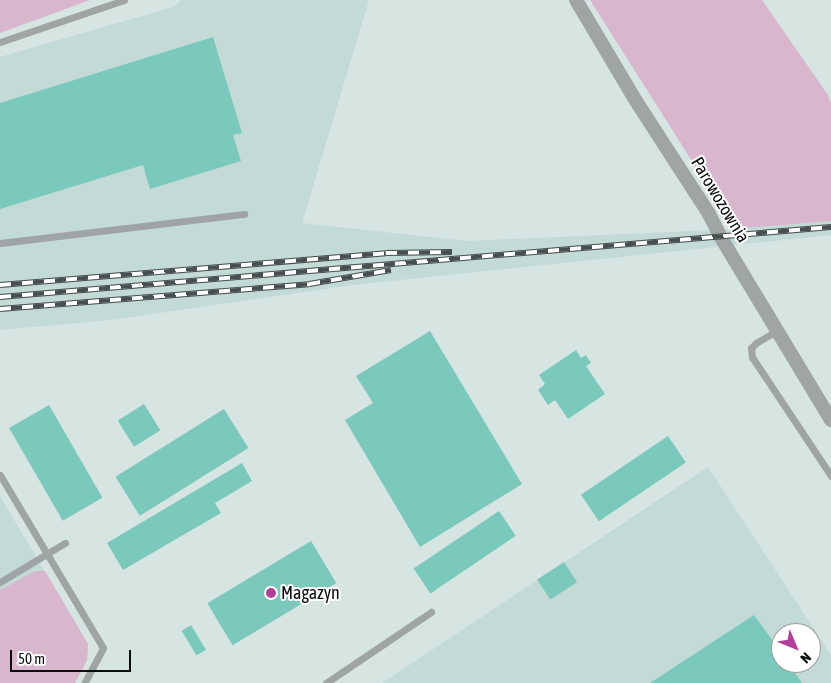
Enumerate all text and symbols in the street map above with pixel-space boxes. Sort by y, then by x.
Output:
street label: Parowozownia [686,153,754,247]
place label: Magazyn [281,582,340,604]
marker: Magazyn [265,587,277,599]
north arrow [771,623,821,673]
scale bar [12,640,134,672]
text: N [797,649,814,666]
text: 50 m [18,650,45,667]

